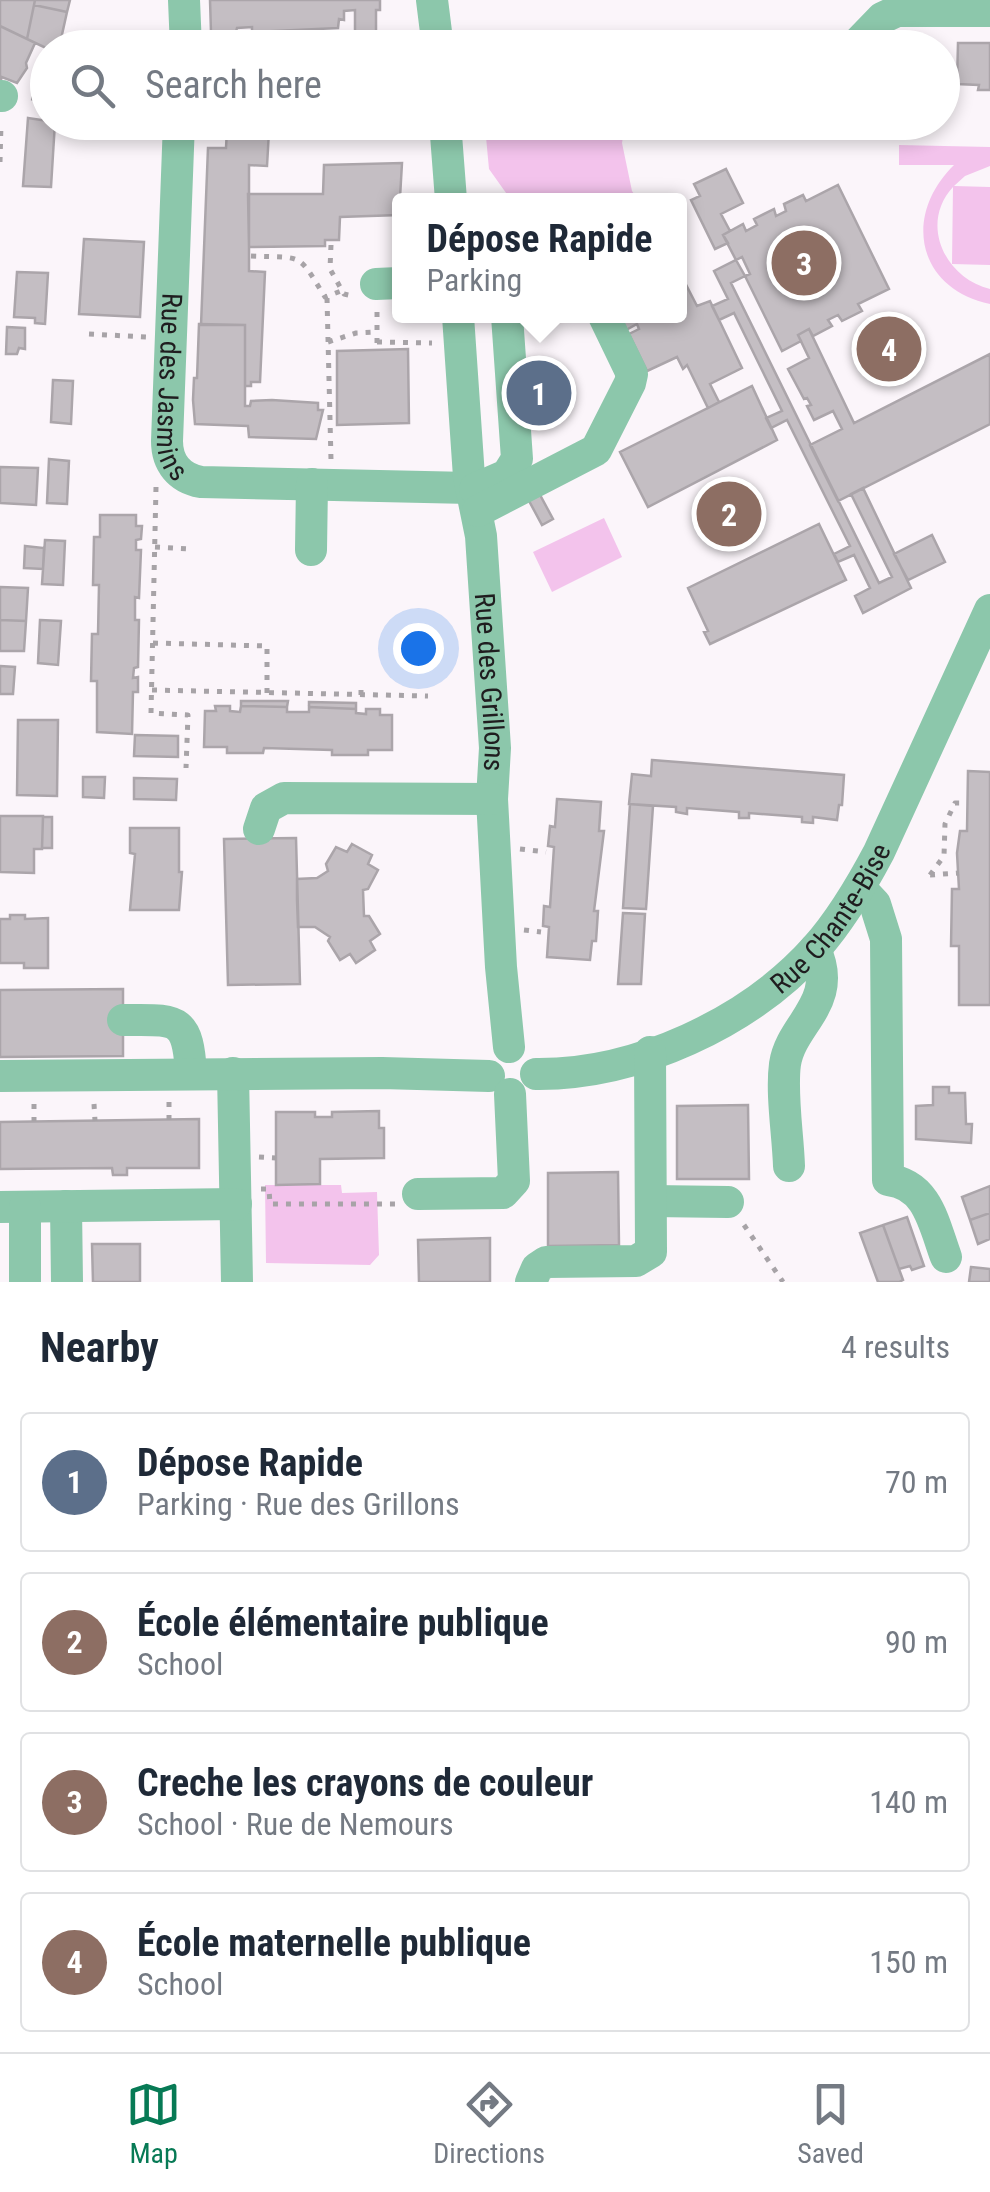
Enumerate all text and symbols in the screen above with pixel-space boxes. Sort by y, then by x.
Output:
search box [30,30,960,140]
icon: search [65,58,120,113]
text: Search here [145,63,322,107]
popup [392,193,687,323]
text: Dépose Rapide [427,217,652,261]
pin: 3 [772,226,836,300]
text: Parking [427,261,522,299]
street label: Rue des Jasmins [150,292,194,488]
pin: 4 [856,312,922,386]
pin: 1 [506,356,572,430]
pin: 2 [696,476,762,552]
street label: Rue des Grillons [468,592,511,772]
your location [393,623,444,674]
street label: Rue Chante-Bise [764,838,898,1001]
text: Nearby [40,1323,159,1372]
text: 4 results [841,1328,950,1366]
text: Dépose Rapide [137,1441,363,1485]
text: 1 [66,1463,83,1501]
text: 70 m [885,1463,948,1501]
text: Parking · Rue des Grillons [137,1485,460,1523]
text: École élémentaire publique [137,1601,549,1645]
text: 2 [66,1623,83,1661]
text: 90 m [885,1623,948,1661]
text: School [137,1645,223,1683]
text: Creche les crayons de couleur [137,1761,593,1805]
text: 3 [66,1783,83,1821]
text: 140 m [869,1783,948,1821]
text: School · Rue de Nemours [137,1805,454,1843]
text: École maternelle publique [137,1921,531,1965]
text: 4 [66,1943,83,1981]
text: 150 m [869,1943,948,1981]
text: School [137,1965,223,2003]
tab: Map [126,2077,181,2170]
tab: Directions [433,2077,545,2170]
tab: Saved [797,2077,864,2170]

